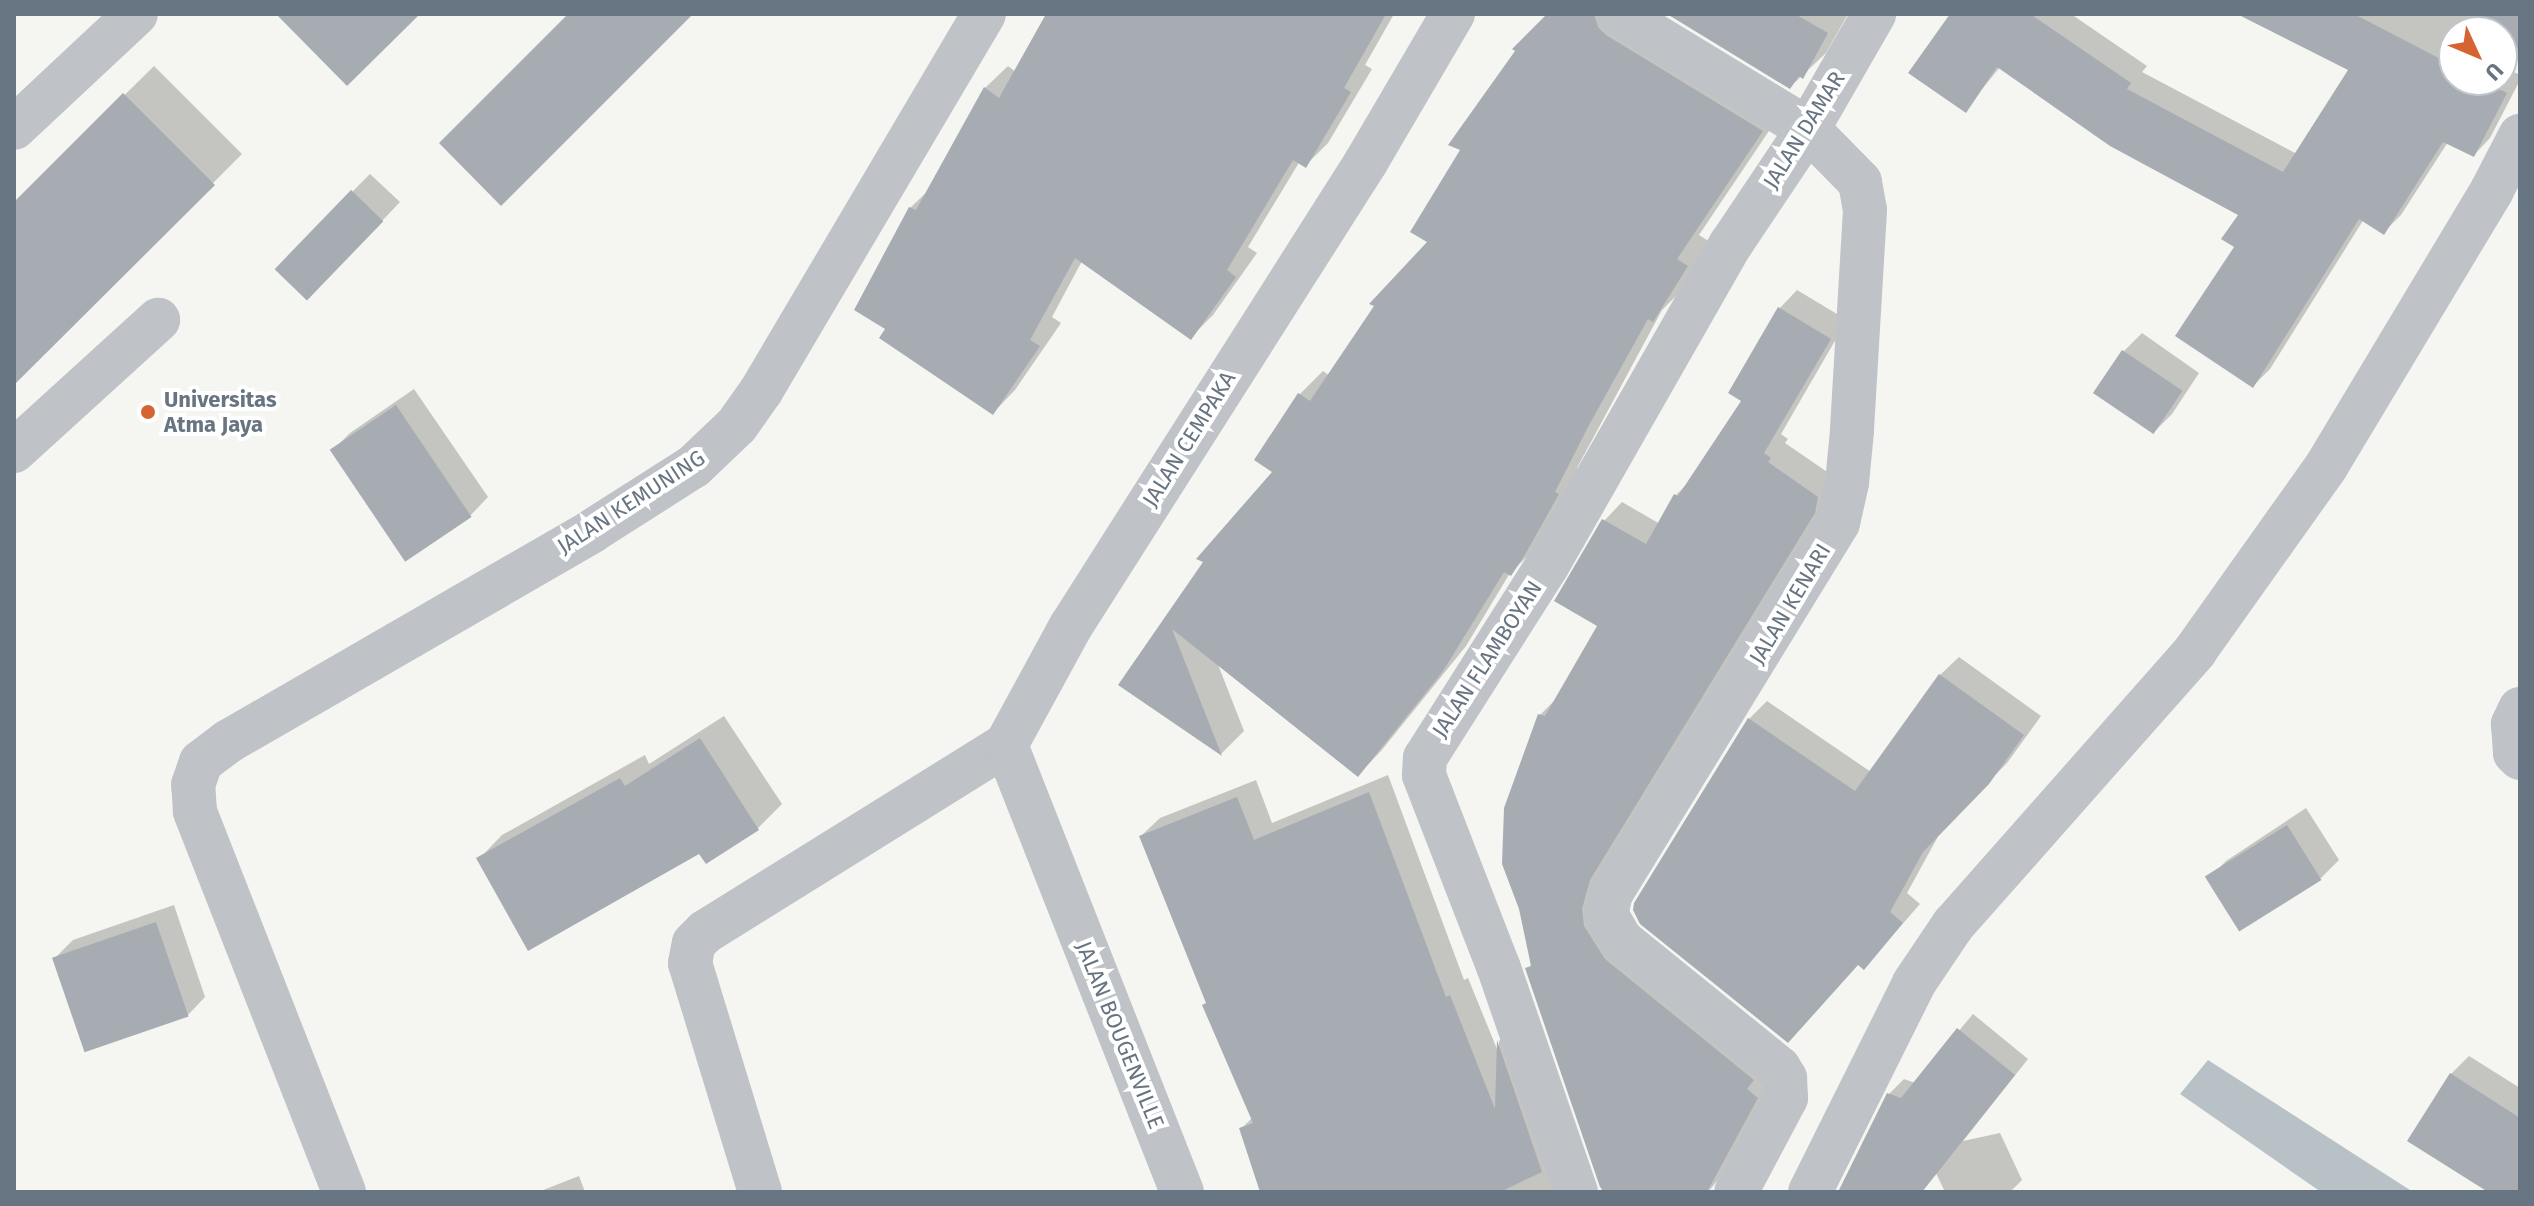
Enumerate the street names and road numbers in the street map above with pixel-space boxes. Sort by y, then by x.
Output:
street label: JALAN DAMAR [1757,66,1851,194]
street label: JALAN CEMPAKA [1137,366,1241,512]
street label: JALAN KEMUNING [552,444,710,560]
street label: JALAN KENARI [1744,539,1836,669]
street label: JALAN FLAMBOYAN [1426,576,1548,742]
street label: JALAN BOUGENVILLE [1070,937,1170,1133]

